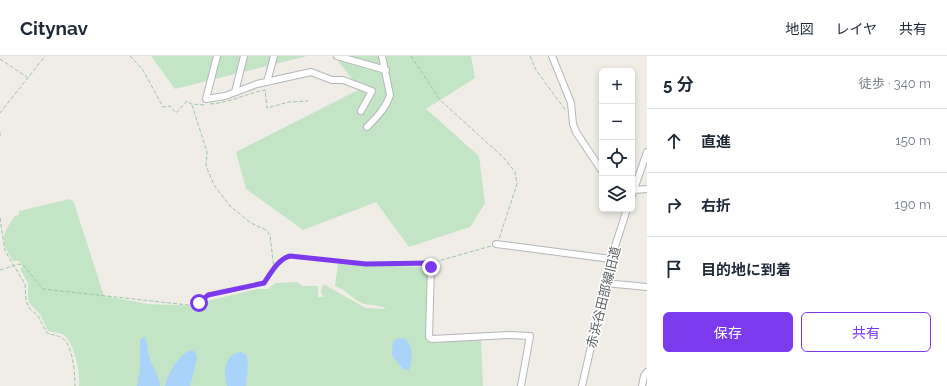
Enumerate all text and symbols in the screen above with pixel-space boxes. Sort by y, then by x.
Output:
text: Citynav [20,17,88,39]
text: 地図 [785,21,813,37]
text: レイヤ [835,21,877,37]
text: 共有 [899,21,927,37]
map controls [599,68,635,212]
button: + [599,68,635,104]
text: 5 分 [663,74,694,94]
text: 徒歩 · 340 m [859,76,931,91]
button: − [599,104,635,140]
icon: ahead [663,130,685,152]
text: 直進 [701,133,731,151]
text: 150 m [895,133,931,148]
button: locate [599,140,635,176]
button: layers [599,176,635,212]
icon: right [663,194,685,216]
text: 右折 [701,197,731,215]
text: 190 m [895,197,931,212]
street label: 赤浜谷田部線旧道 [584,245,623,349]
route end [422,258,440,276]
icon: arrive [663,258,685,280]
text: 目的地に到着 [701,261,791,279]
route start [190,294,208,312]
button: 保存 [663,312,793,352]
button: 共有 [801,312,931,352]

